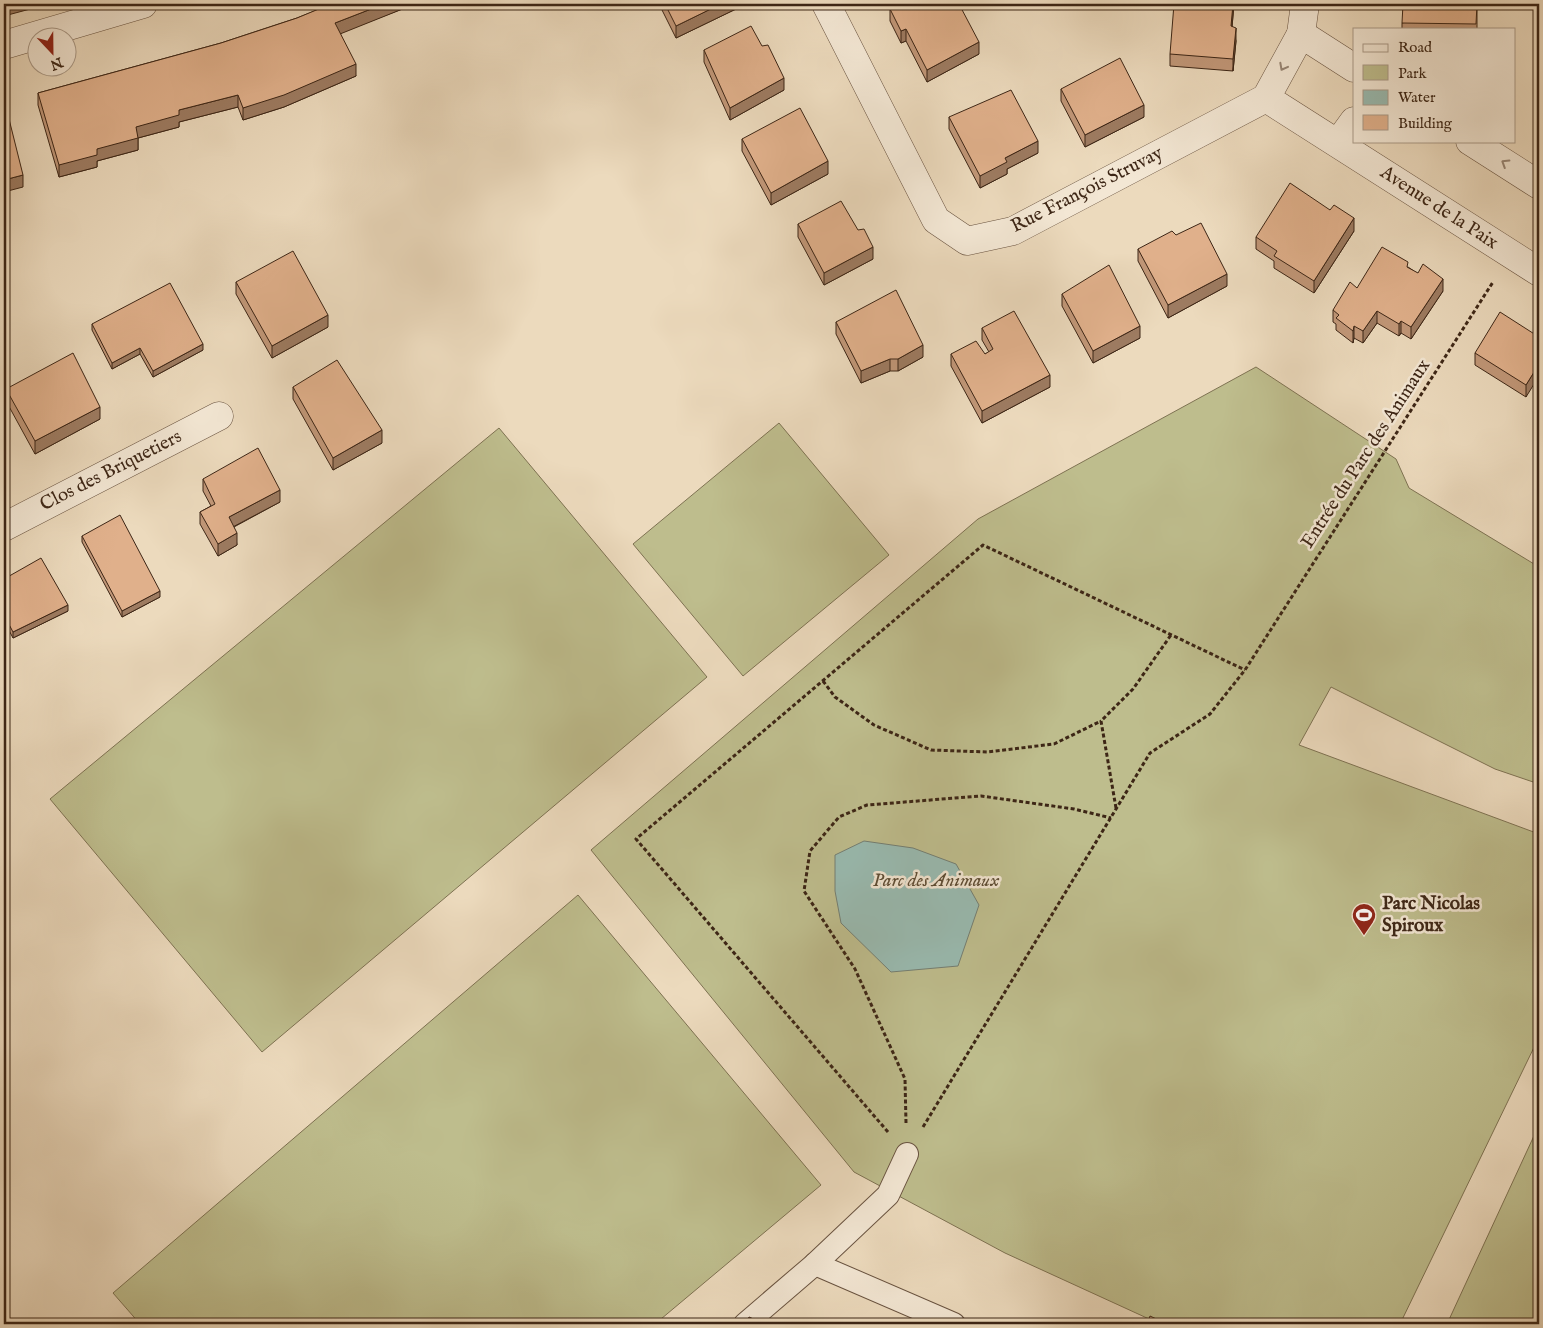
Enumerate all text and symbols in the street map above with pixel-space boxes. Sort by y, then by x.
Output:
north arrow [28,28,78,78]
legend [1353,28,1516,142]
text: Road [1398,38,1433,57]
text: N [48,52,66,74]
one-way arrow [1279,62,1289,71]
text: Park [1398,64,1428,83]
text: Water [1398,88,1436,107]
text: Building [1398,114,1453,133]
street label: Rue François Struvay [1007,141,1168,239]
street label: Avenue de la Paix [1375,160,1503,255]
one-way arrow [1501,160,1510,170]
street label: Entrée du Parc des Animaux [1296,355,1436,553]
street label: Clos des Briquetiers [36,425,186,517]
park label: Parc des Animaux [873,869,1000,893]
place label: Parc Nicolas Spiroux [1382,892,1480,938]
sports icon: Parc Nicolas Spiroux [1351,902,1377,936]

